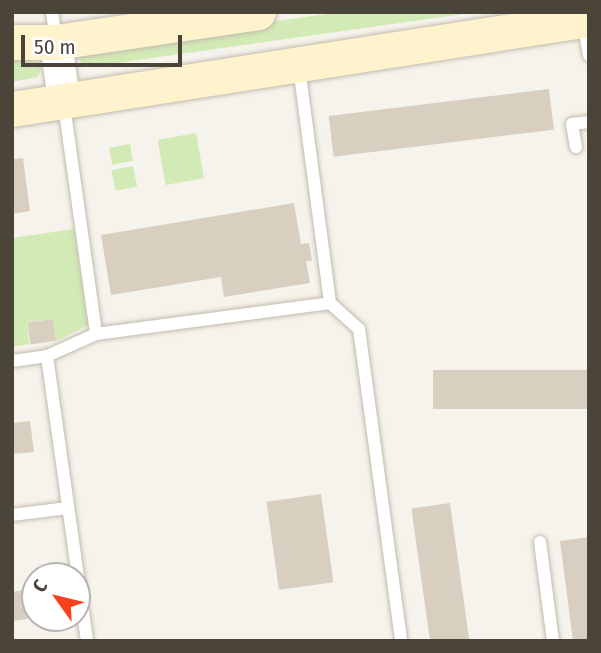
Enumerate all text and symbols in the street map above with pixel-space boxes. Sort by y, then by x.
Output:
scale bar [24,21,186,65]
text: 50 m [34,34,76,60]
north arrow [21,562,91,632]
text: С [28,576,52,597]

